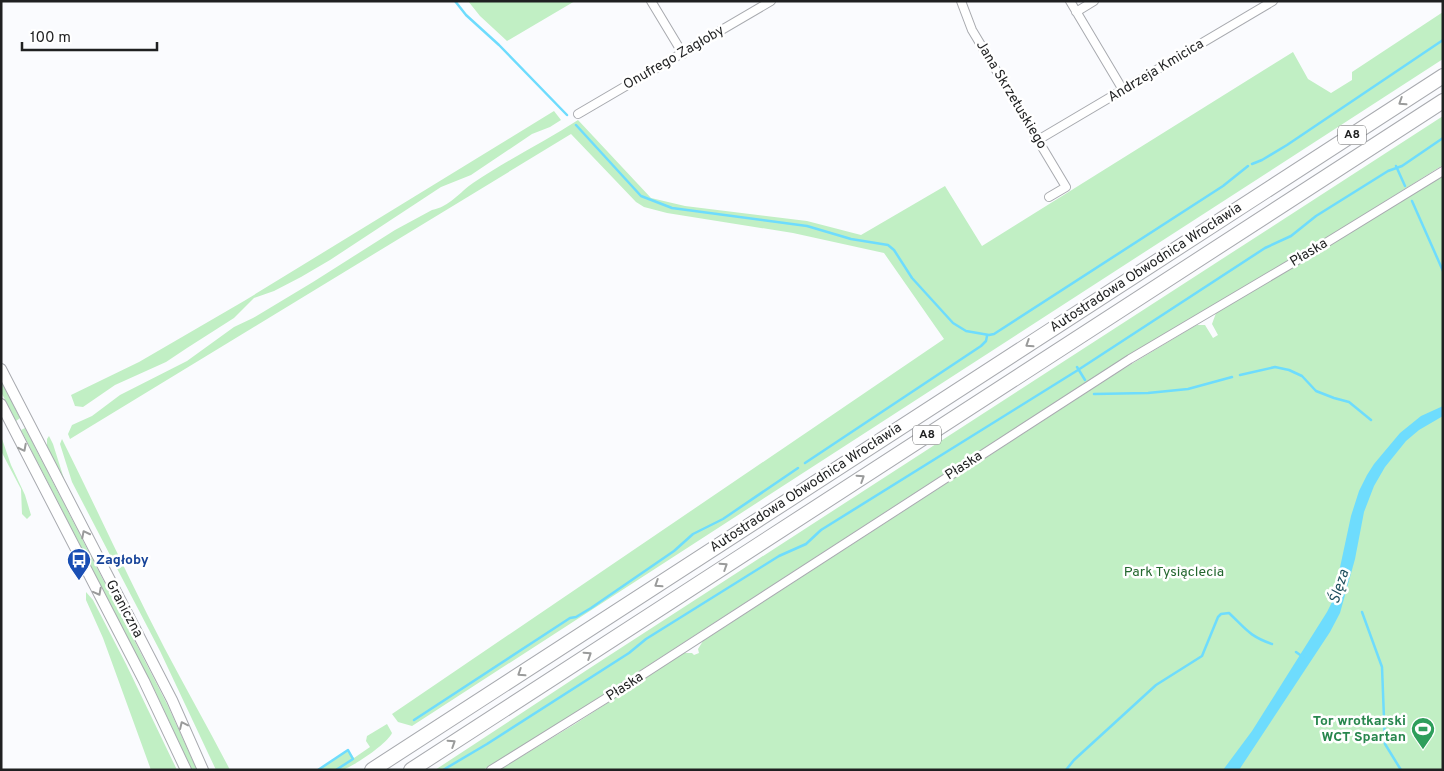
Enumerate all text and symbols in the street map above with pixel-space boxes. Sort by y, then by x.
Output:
scale bar [22,20,158,52]
street label: Onufrego Zagłoby [620,22,728,94]
text: 100 m [30,29,71,48]
street label: Andrzeja Kmicica [1105,36,1207,106]
street label: Jana Skrzetuskiego [972,38,1050,152]
one-way arrow [1398,96,1407,106]
road number: A8 [1338,126,1366,144]
street label: Autostradowa Obwodnica Wrocławia [1047,199,1245,337]
street label: Płaska [1287,235,1331,271]
one-way arrow [1025,338,1034,347]
street label: Autostradowa Obwodnica Wrocławia [707,419,905,557]
road number: A8 [913,426,941,444]
one-way arrow [17,443,27,452]
street label: Płaska [942,448,986,484]
one-way arrow [855,475,864,484]
one-way arrow [81,530,91,539]
bus stop icon: Zagłoby [66,547,92,581]
place label: Zagłoby [96,552,149,569]
one-way arrow [719,563,728,573]
park label: Park Tysiąclecia [1124,564,1224,581]
water label: Ślęza [1324,567,1355,607]
street label: Graniczna [102,577,146,641]
one-way arrow [654,578,663,588]
one-way arrow [92,587,102,596]
one-way arrow [582,652,592,661]
one-way arrow [517,667,527,676]
street label: Płaska [603,669,647,705]
place label: Tor wrotkarski WCT Spartan [1313,713,1406,746]
sports icon: Tor wrotkarski WCT Spartan [1410,716,1436,750]
one-way arrow [179,721,190,730]
one-way arrow [446,740,455,750]

